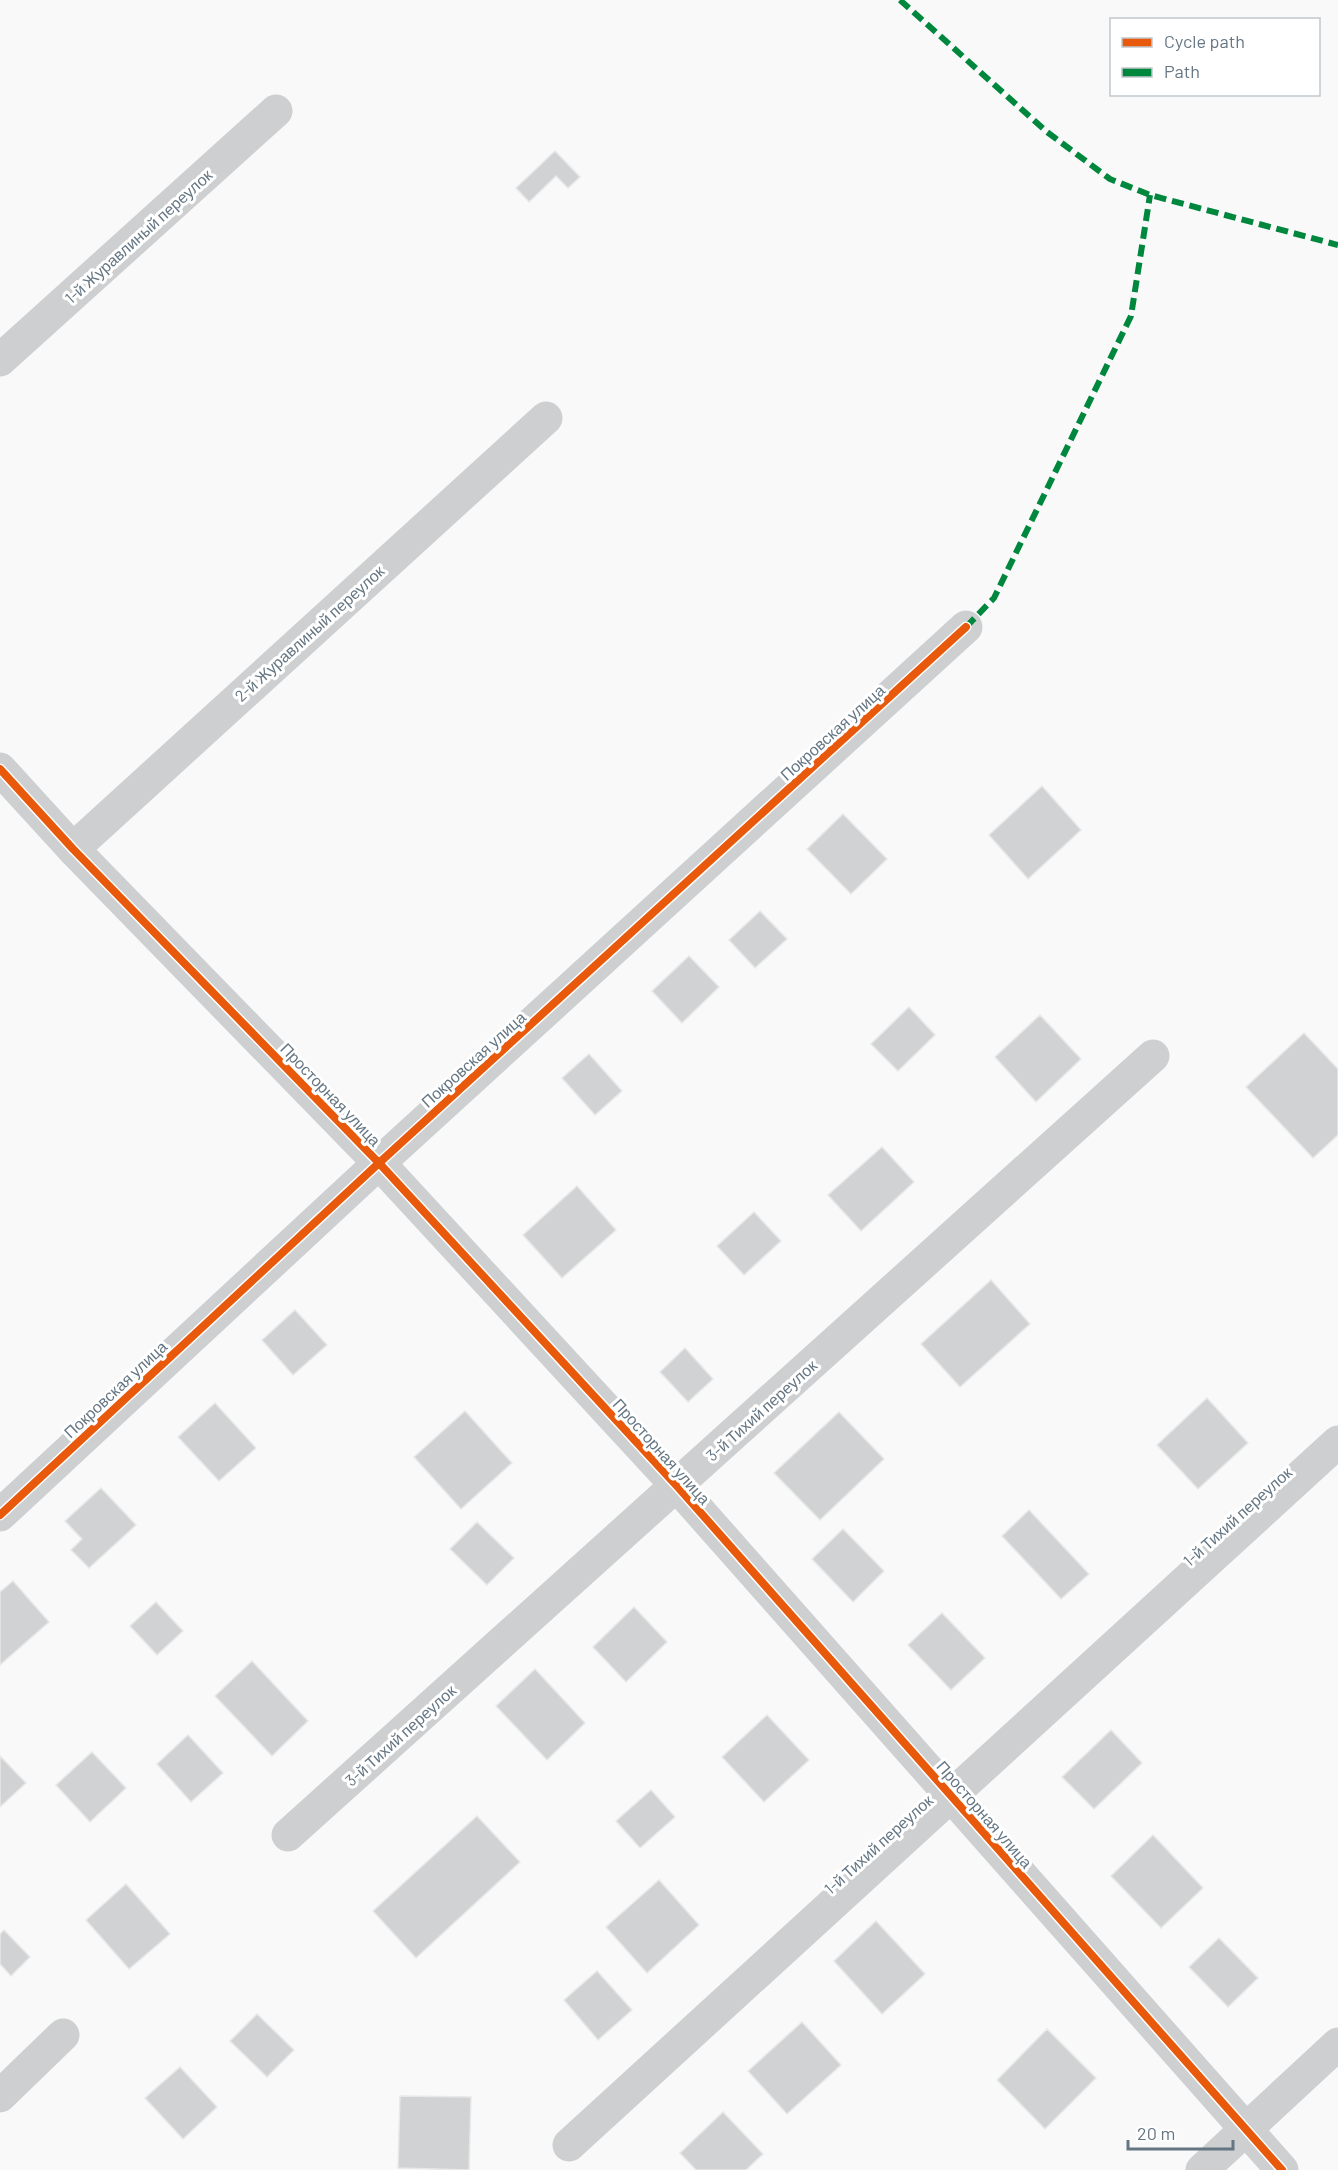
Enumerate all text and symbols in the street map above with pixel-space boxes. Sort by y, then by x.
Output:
legend [1110,18,1320,96]
text: Cycle path [1164,30,1245,52]
text: Path [1164,60,1200,82]
street label: 1-й Журавлиный переулок [61,164,216,307]
street label: 2-й Журавлиный переулок [230,560,388,705]
street label: Покровская улица [776,680,888,784]
street label: Покровская улица [417,1007,529,1111]
street label: Просторная улица [277,1039,385,1150]
street label: Покровская улица [60,1336,170,1442]
street label: 3-й Тихий переулок [702,1355,821,1465]
street label: Просторная улица [609,1394,715,1508]
street label: 1-й Тихий переулок [1179,1462,1296,1570]
street label: 3-й Тихий переулок [341,1680,460,1790]
street label: Просторная улица [933,1757,1037,1872]
street label: 1-й Тихий переулок [820,1790,937,1898]
scale bar [1128,2113,1233,2151]
text: 20 m [1137,2122,1175,2144]

